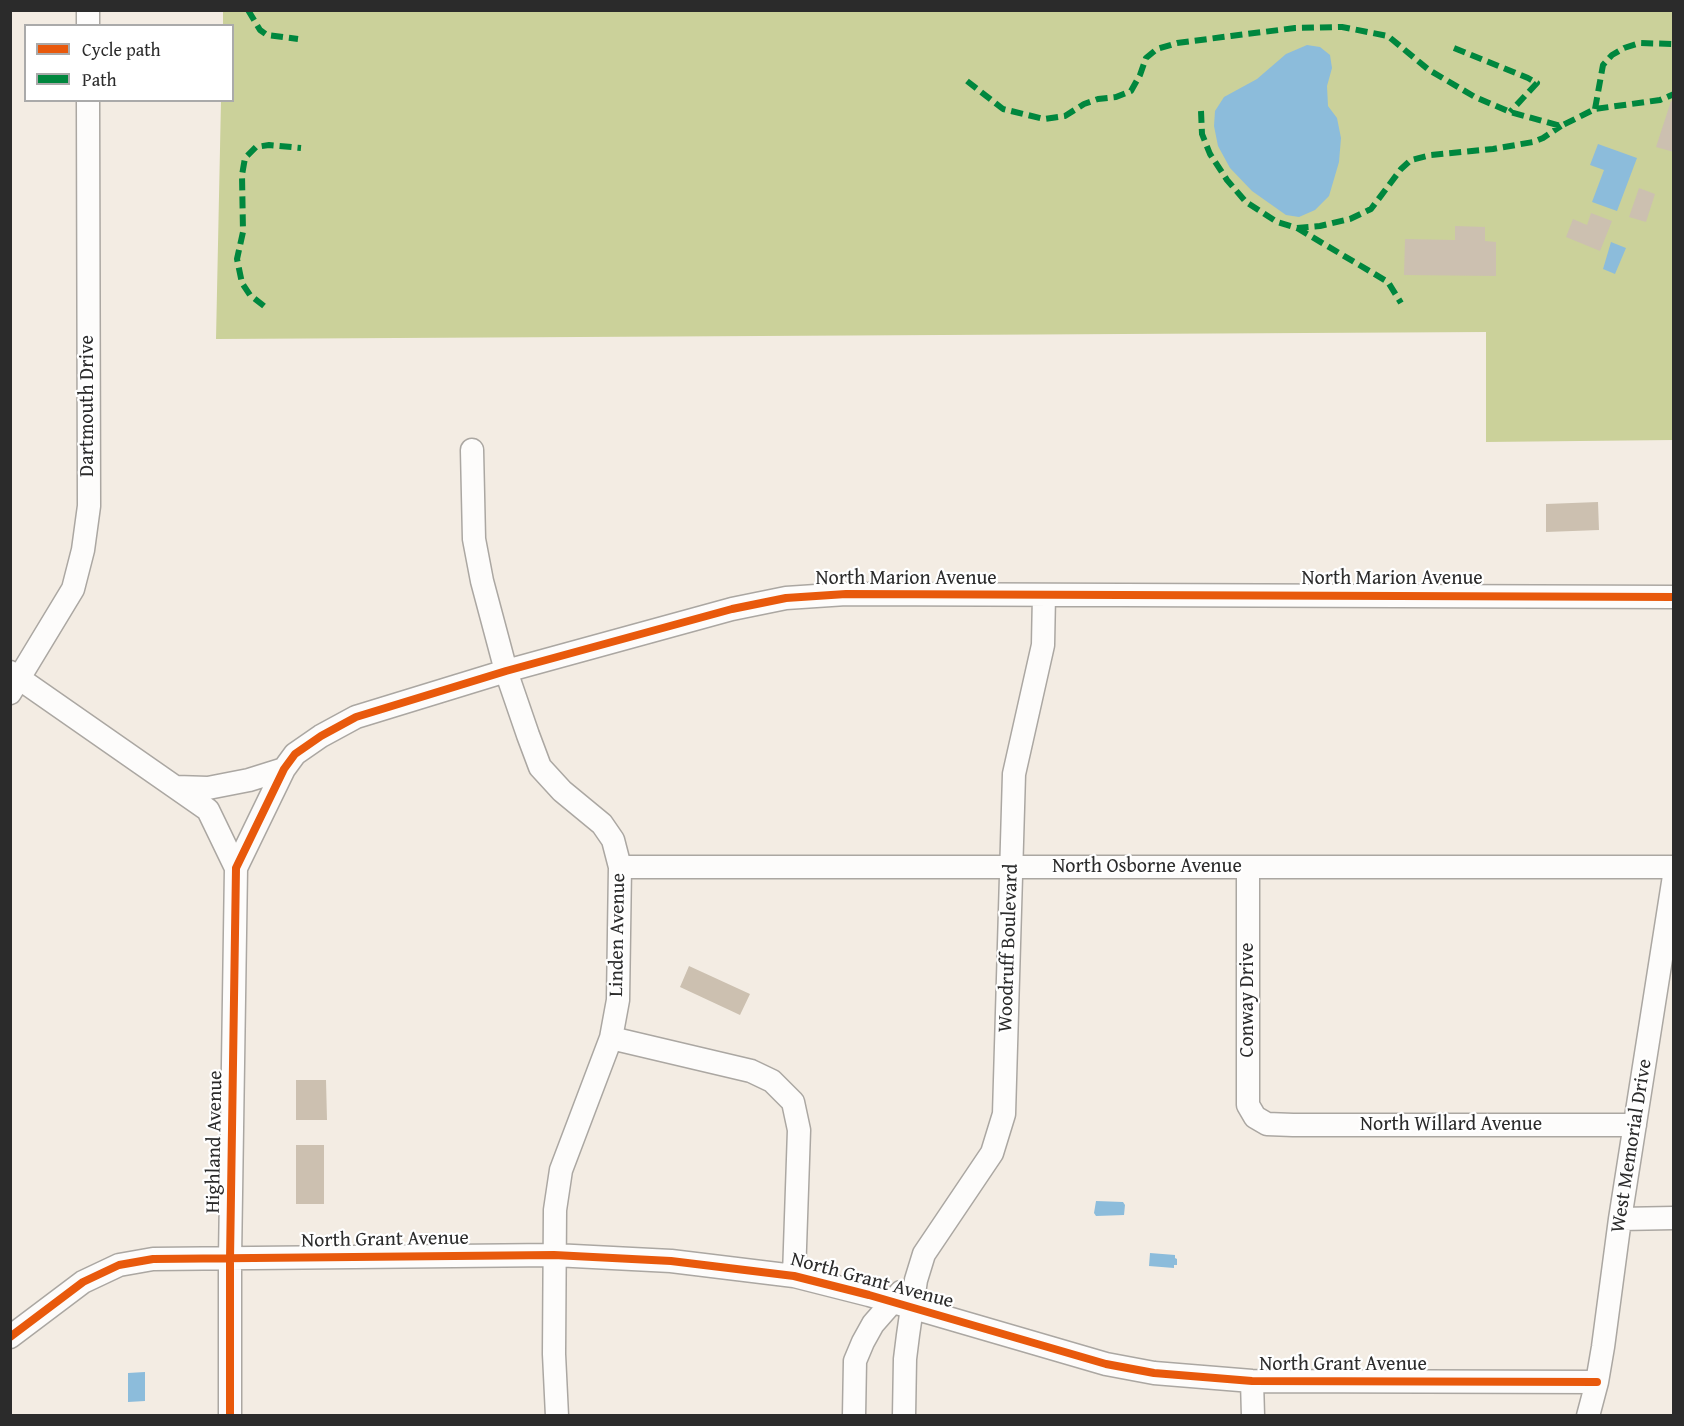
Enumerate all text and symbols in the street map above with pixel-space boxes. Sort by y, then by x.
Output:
legend [24,24,234,102]
text: Cycle path [82,36,161,63]
text: Path [82,66,117,93]
street label: Dartmouth Drive [76,335,100,477]
street label: North Marion Avenue [815,567,997,591]
street label: North Marion Avenue [1301,567,1483,591]
street label: North Osborne Avenue [1052,855,1242,879]
street label: Woodruff Boulevard [994,863,1024,1033]
street label: Linden Avenue [605,873,631,997]
street label: Conway Drive [1236,943,1260,1057]
street label: West Memorial Drive [1606,1057,1658,1235]
street label: Highland Avenue [202,1070,228,1214]
street label: North Willard Avenue [1360,1113,1542,1137]
street label: North Grant Avenue [301,1227,469,1253]
street label: North Grant Avenue [788,1248,956,1314]
street label: North Grant Avenue [1259,1353,1427,1377]

